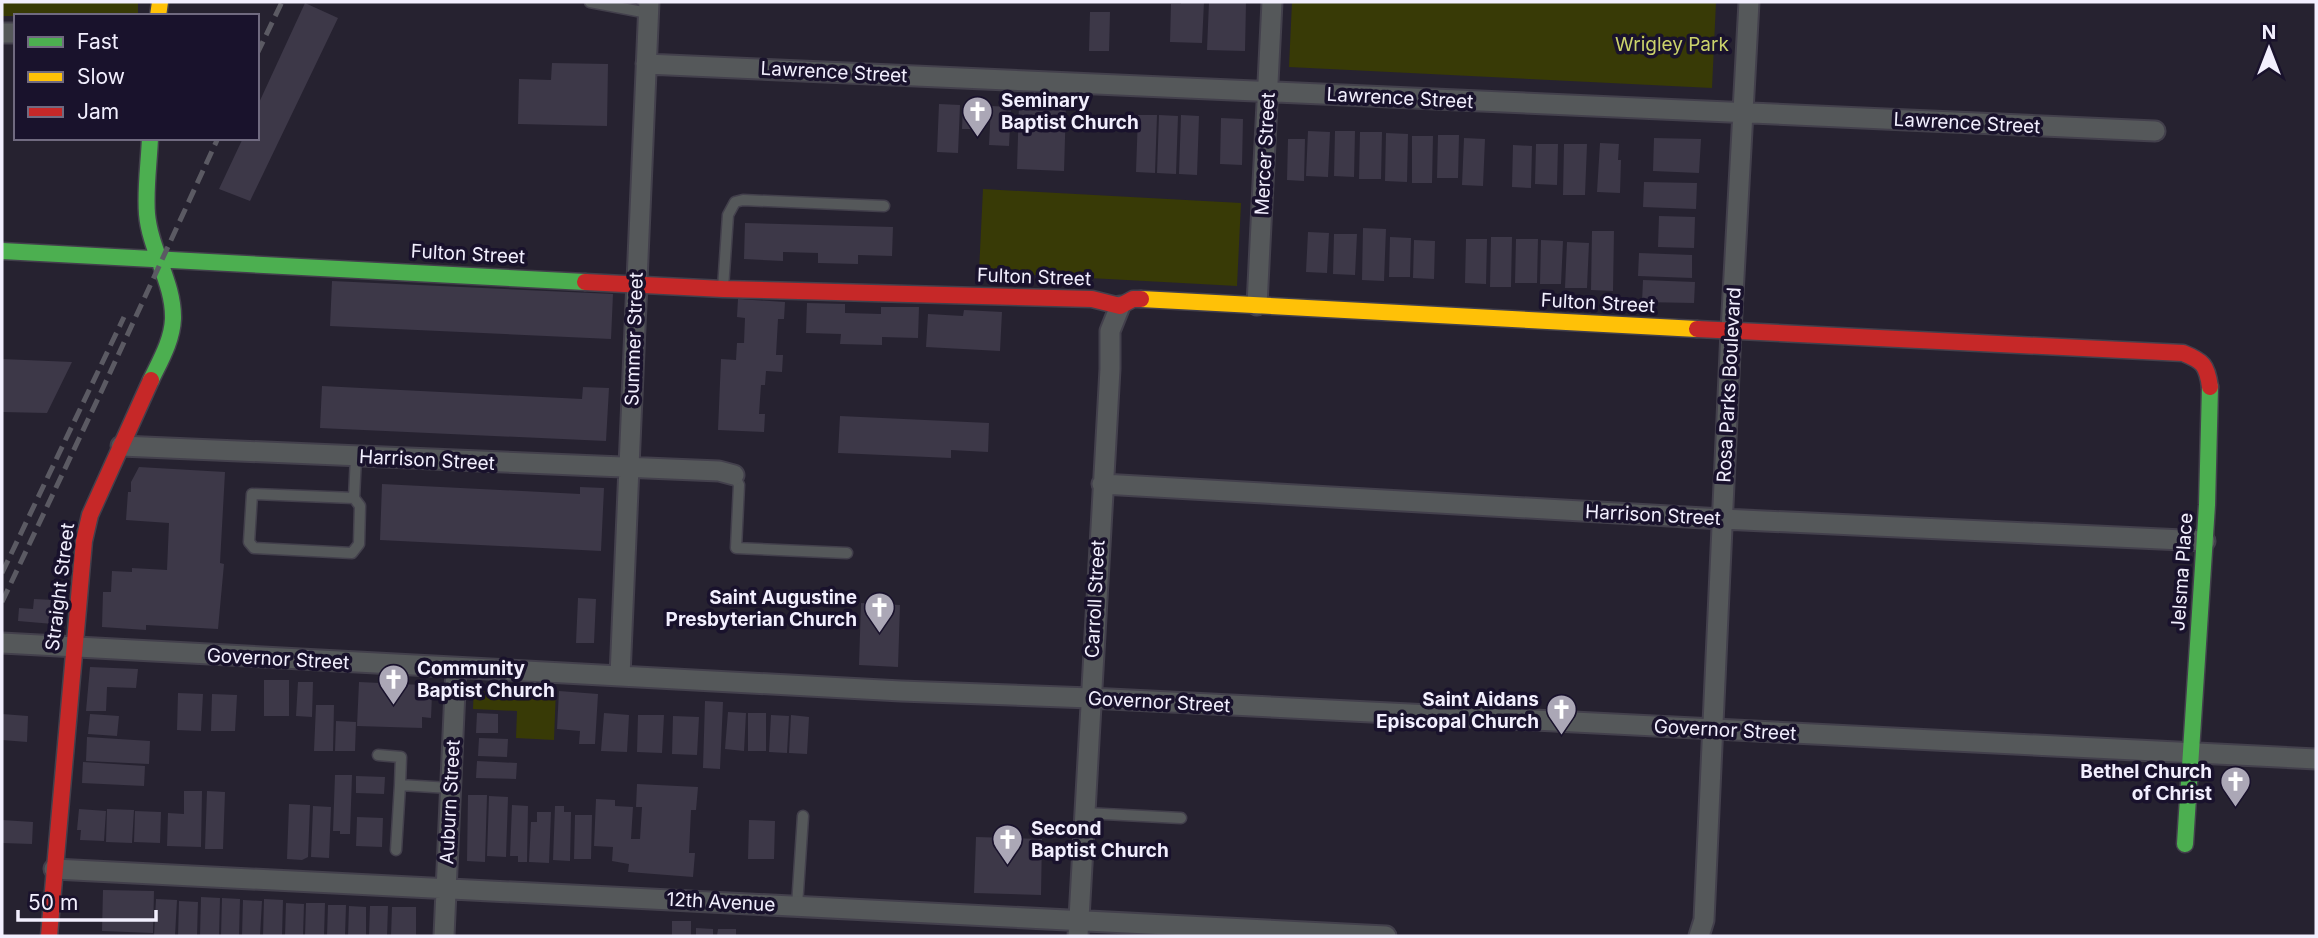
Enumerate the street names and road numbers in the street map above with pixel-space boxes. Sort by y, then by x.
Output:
street label: Lawrence Street [760,57,908,87]
street label: Lawrence Street [1326,83,1474,113]
street label: Mercer Street [1250,92,1280,216]
street label: Lawrence Street [1893,108,2041,138]
street label: Fulton Street [410,240,526,268]
street label: Fulton Street [976,264,1092,290]
street label: Summer Street [620,272,648,406]
street label: Rosa Parks Boulevard [1712,287,1746,483]
street label: Fulton Street [1540,289,1656,317]
street label: Harrison Street [359,445,495,475]
street label: Harrison Street [1585,500,1721,530]
street label: Jelsma Place [2166,512,2198,632]
street label: Straight Street [41,522,79,652]
street label: Carroll Street [1080,539,1110,659]
street label: Governor Street [206,644,350,674]
street label: Governor Street [1087,687,1231,717]
street label: Governor Street [1653,715,1797,745]
street label: Auburn Street [435,739,465,865]
street label: 12th Avenue [666,888,776,916]

